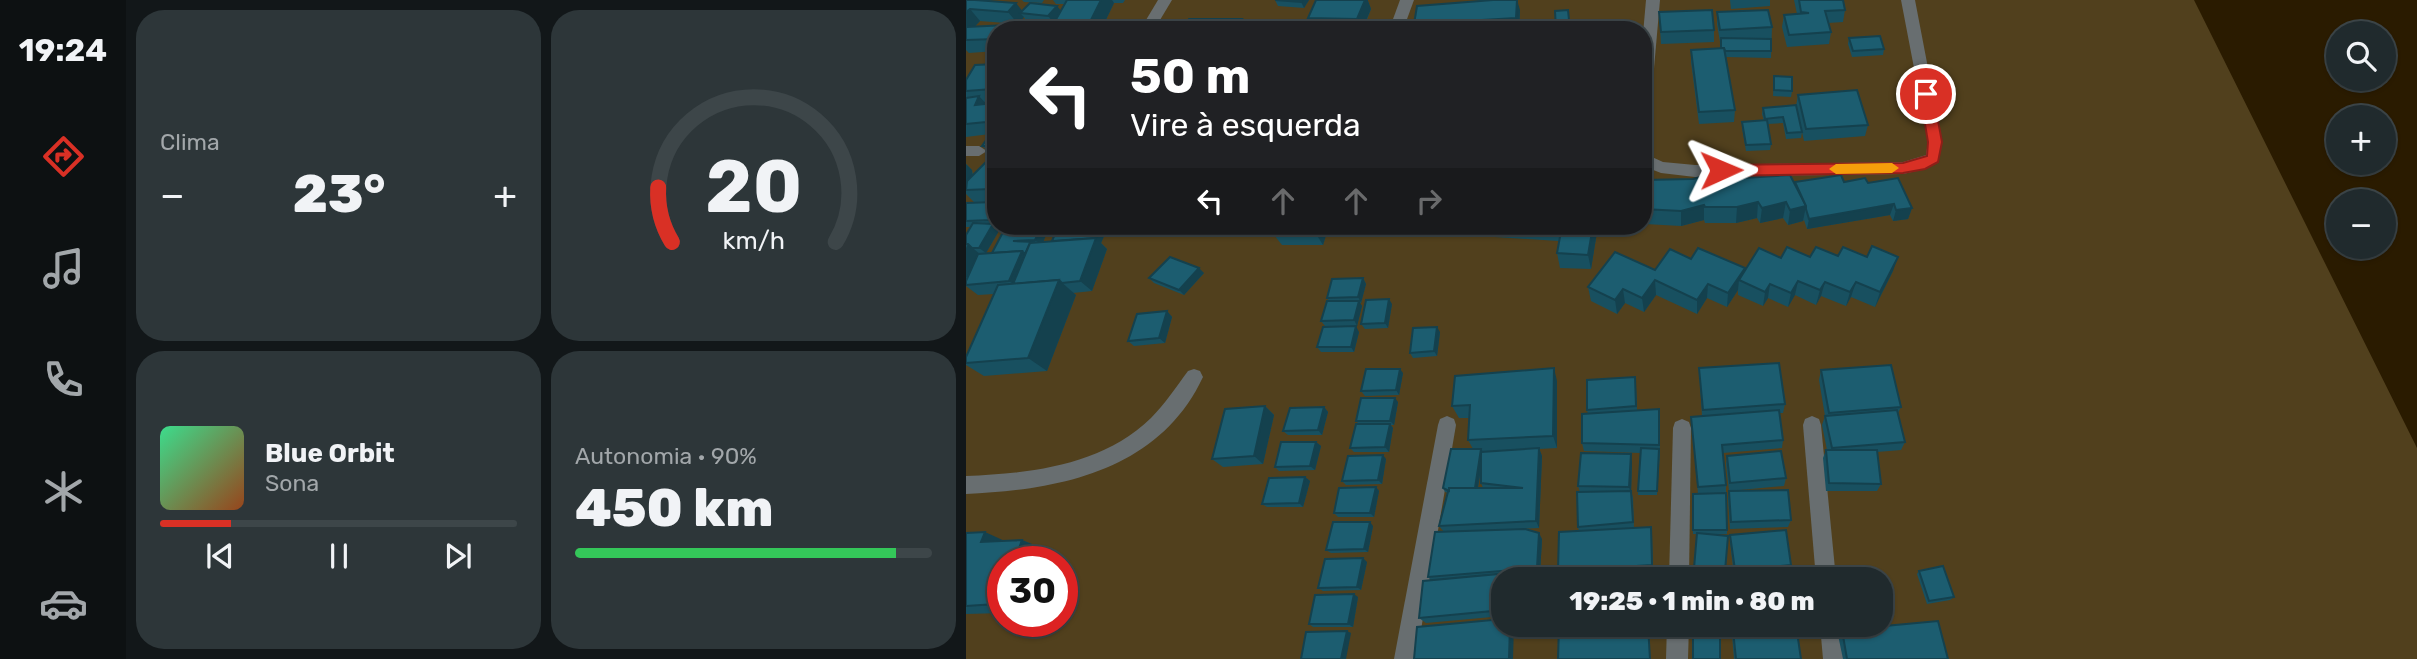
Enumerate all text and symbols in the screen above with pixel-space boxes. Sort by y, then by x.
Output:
map controls [2326,21,2396,259]
button: search [2326,21,2396,91]
text: 19:24 [19,31,107,69]
text: 50 m [1130,47,1250,105]
icon: left [1015,49,1106,140]
pin [1896,64,1956,124]
icon: arrive [1907,75,1945,113]
button: + [2326,105,2396,175]
text: Vire à esquerda [1130,106,1361,144]
text: Clima [160,128,220,156]
icon: directions [39,132,88,181]
position arrow [1684,133,1758,207]
text: 20 [705,144,802,230]
text: 23° [293,163,385,225]
text: − [160,172,185,218]
text: + [493,172,517,218]
icon: left [1191,182,1229,220]
icon: ahead [1264,182,1302,220]
icon: ahead [1337,182,1375,220]
icon: right [1410,182,1448,220]
button: − [2326,189,2396,259]
text: km/h [722,225,785,254]
icon: music [39,244,88,293]
icon: phone [39,355,88,404]
text: Blue Orbit [265,438,395,469]
text: Autonomia · 90% [575,442,757,470]
icon: climate [39,467,88,516]
text: Sona [265,469,319,497]
text: 450 km [575,477,773,539]
icon: previous [201,537,239,575]
icon: pause [320,537,358,575]
icon: next [439,537,477,575]
speed limit sign: 30 [987,546,1078,637]
icon: car [39,579,88,628]
text: 19:25 · 1 min · 80 m [1569,586,1815,617]

